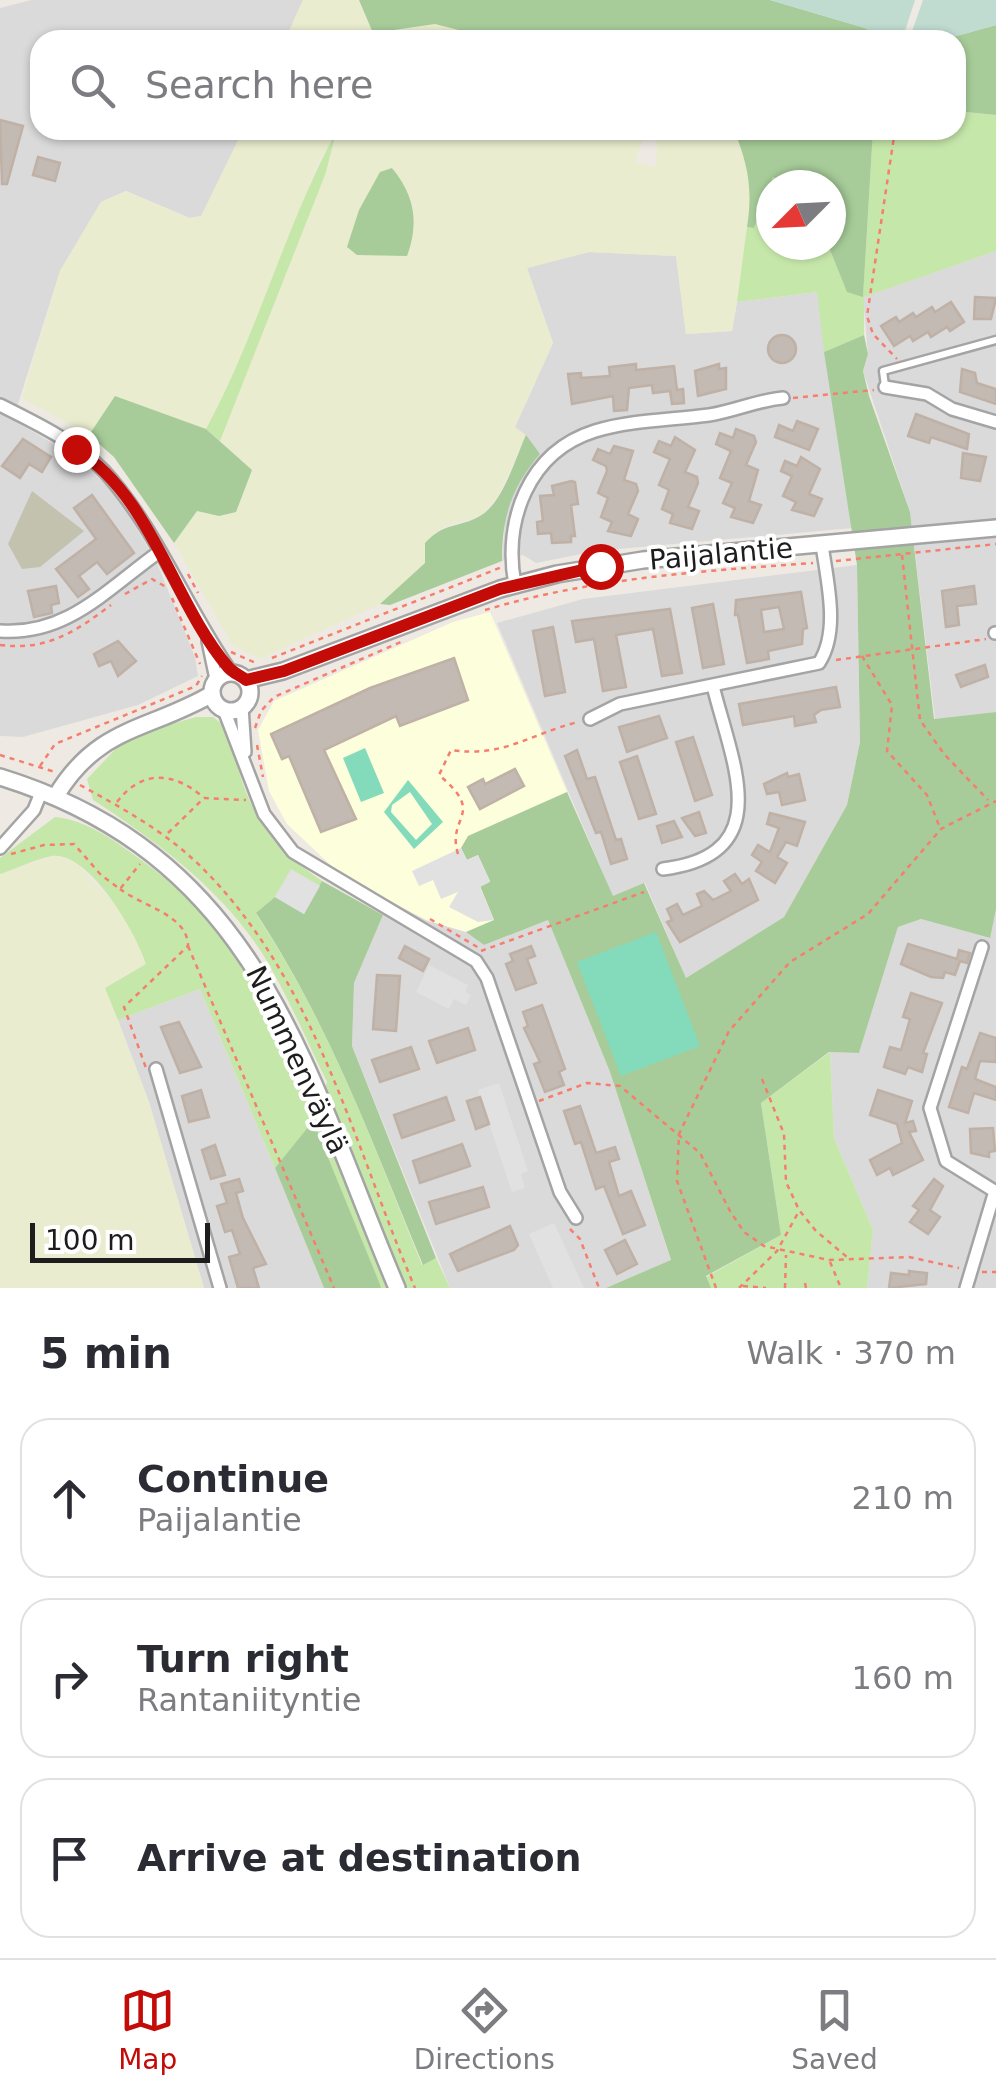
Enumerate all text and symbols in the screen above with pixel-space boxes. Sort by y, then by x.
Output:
search box [30,30,966,140]
icon: search [65,58,120,113]
text: Search here [145,63,373,107]
north arrow [756,170,846,260]
route end [54,427,100,473]
street label: Paijalantie [648,531,794,577]
route start [578,544,624,590]
street label: Nummenväylä [239,961,355,1159]
scale bar [30,1218,210,1262]
text: 100 m [45,1224,135,1257]
text: 5 min [40,1329,172,1378]
text: Walk · 370 m [746,1334,956,1372]
text: Continue [137,1457,329,1501]
icon: ahead [42,1471,97,1526]
text: 210 m [852,1479,954,1517]
text: Paijalantie [137,1501,302,1539]
text: Turn right [137,1637,349,1681]
icon: right [42,1651,97,1706]
text: 160 m [852,1659,954,1697]
text: Rantaniityntie [137,1681,362,1719]
icon: arrive [42,1831,97,1886]
text: Arrive at destination [137,1836,582,1880]
tab: Map [118,1983,177,2076]
tab: Directions [414,1983,555,2076]
tab: Saved [791,1983,878,2076]

